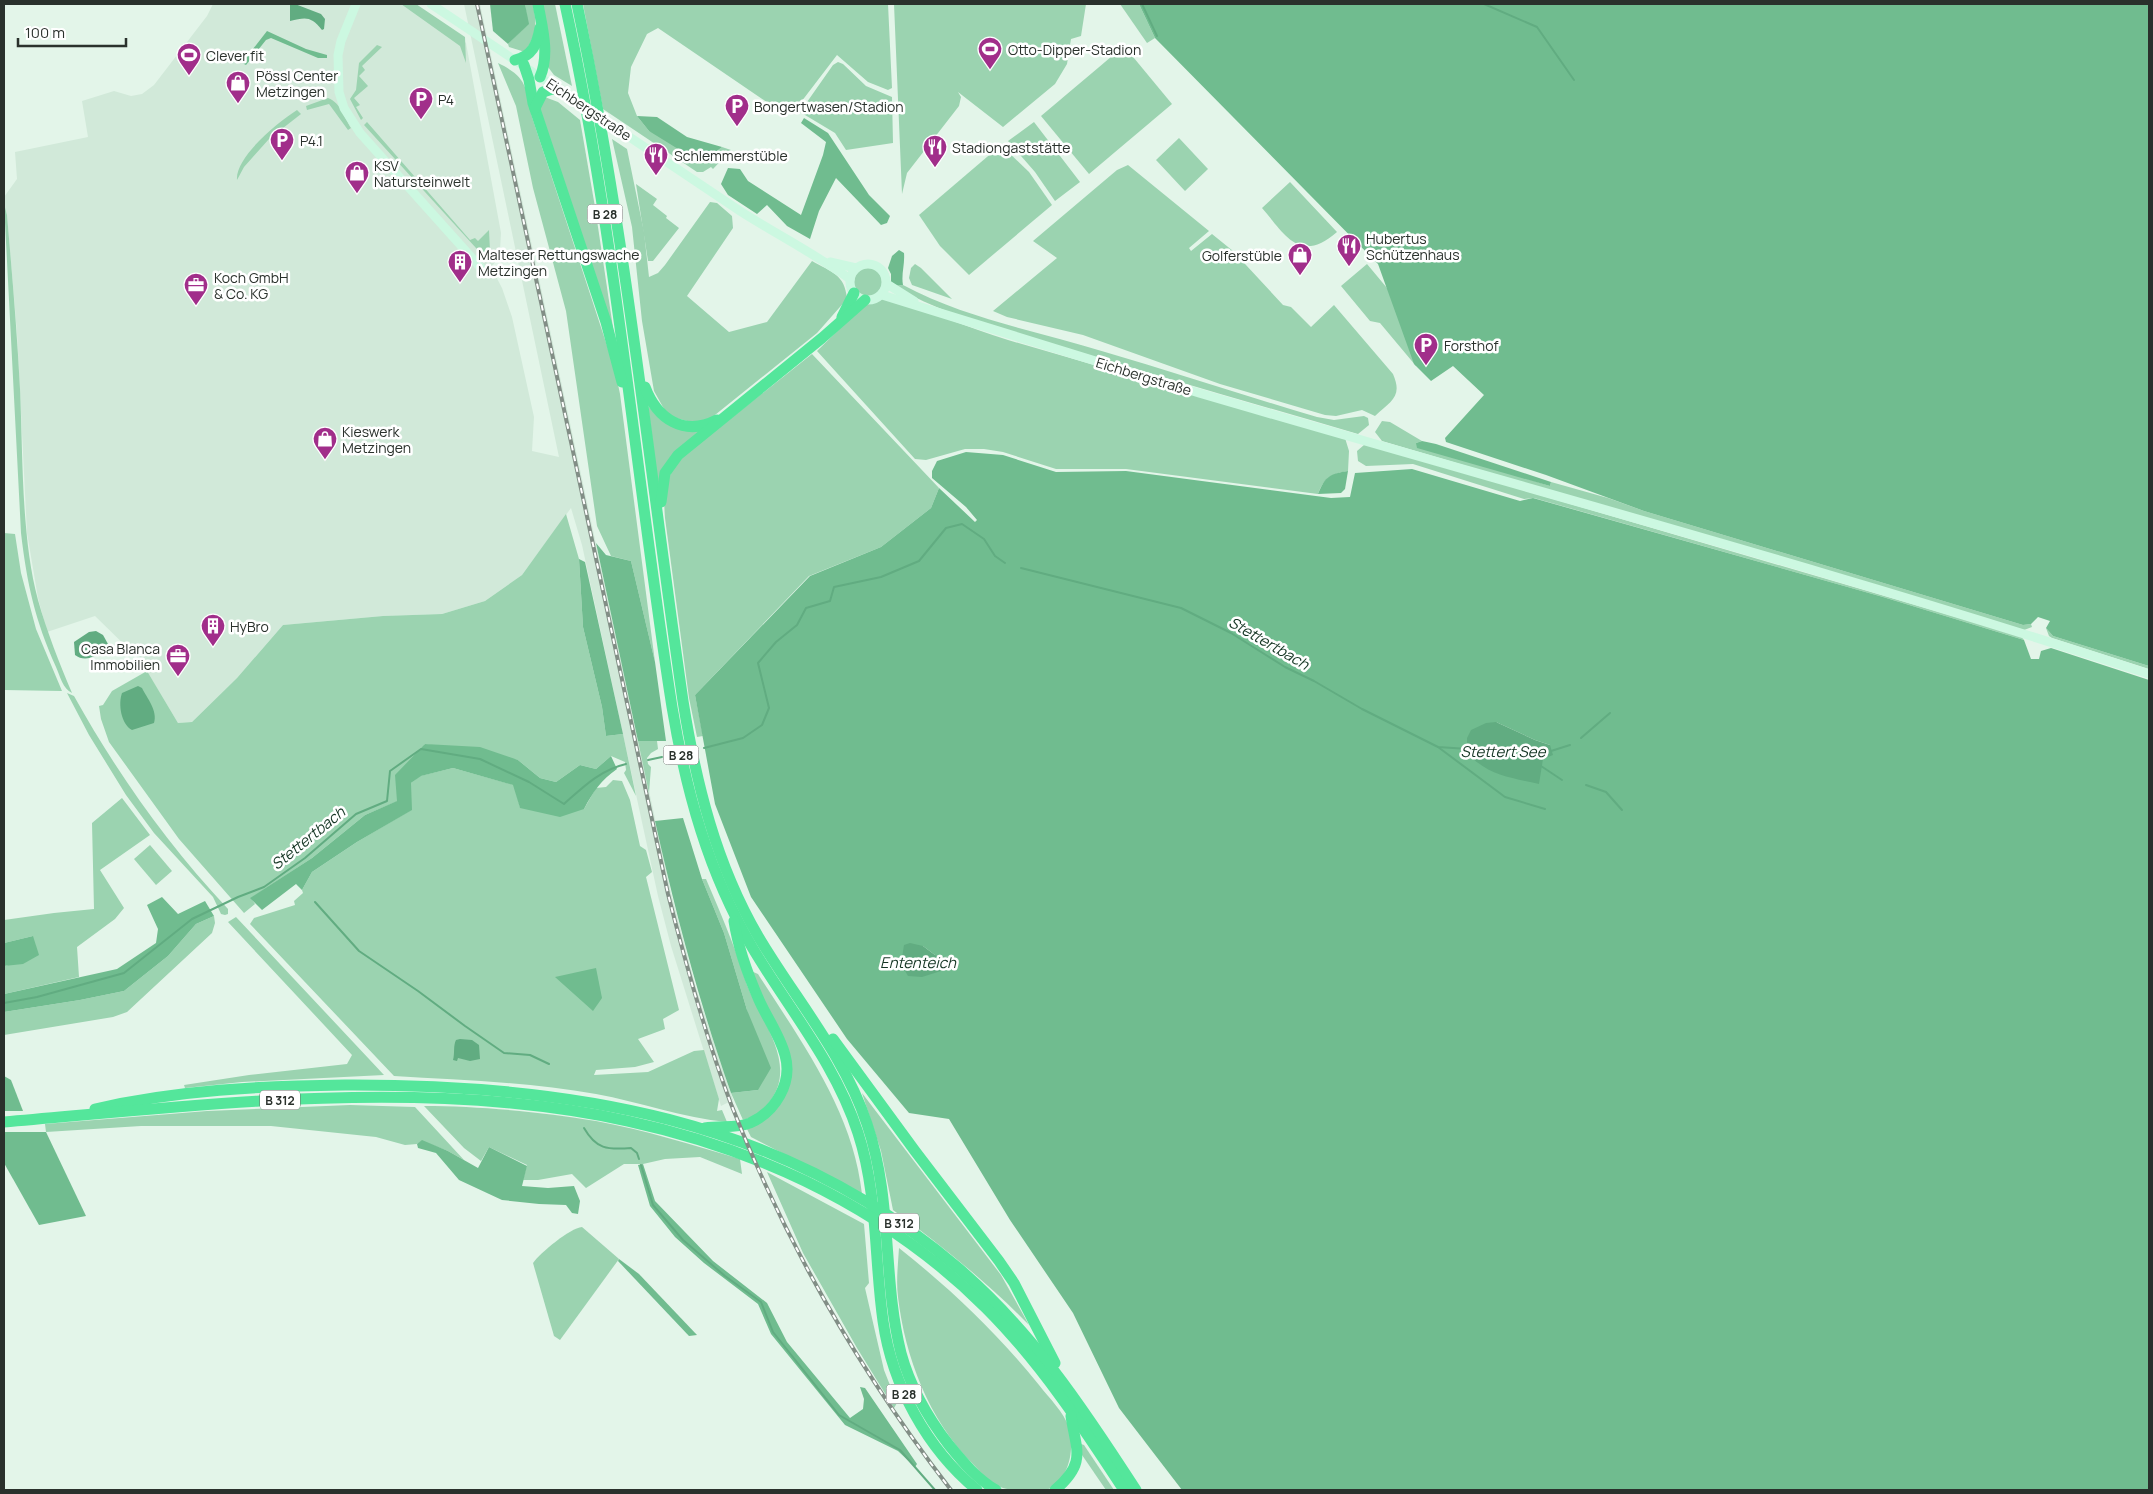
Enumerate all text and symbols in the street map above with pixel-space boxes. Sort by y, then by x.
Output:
scale bar [18,15,125,47]
text: 100 m [25,22,65,43]
sports icon: Otto-Dipper-Stadion [977,36,1003,70]
place label: Otto-Dipper-Stadion [1008,40,1141,59]
sports icon: Clever fit [176,42,202,76]
place label: Clever fit [206,46,264,65]
place label: Pössl Center Metzingen [256,66,338,101]
shop icon: Pössl Center Metzingen [225,70,251,104]
street label: Eichbergstraße [543,73,635,145]
parking icon: P4 [408,86,434,120]
place label: P4 [438,90,454,109]
parking icon: Bongertwasen/Stadion [724,93,750,127]
place label: Bongertwasen/Stadion [754,97,904,116]
parking icon: P4.1 [269,127,295,161]
place label: P4.1 [300,131,323,150]
restaurant icon: Stadiongaststätte [922,134,948,168]
place label: Stadiongaststätte [952,138,1071,157]
restaurant icon: Schlemmerstüble [643,142,669,176]
place label: Schlemmerstüble [674,146,788,165]
place label: KSV Natursteinwelt [374,156,470,191]
shop icon: KSV Natursteinwelt [344,160,370,194]
road number: B 28 [588,204,622,223]
place label: Hubertus Schützenhaus [1366,229,1460,264]
restaurant icon: Hubertus Schützenhaus [1336,233,1362,267]
shop icon: Golferstüble [1287,242,1313,276]
place label: Malteser Rettungswache Metzingen [478,245,639,280]
place label: Golferstüble [1202,246,1282,265]
building icon: Malteser Rettungswache Metzingen [447,249,473,283]
place label: Koch GmbH & Co. KG [214,268,289,303]
office icon: Koch GmbH & Co. KG [183,272,209,306]
parking icon: Forsthof [1413,332,1439,366]
place label: Forsthof [1444,336,1498,355]
street label: Eichbergstraße [1094,352,1194,400]
place label: Kieswerk Metzingen [342,422,411,457]
shop icon: Kieswerk Metzingen [312,426,338,460]
water label: Stettertbach [1225,612,1314,675]
building icon: HyBro [200,613,226,647]
place label: HyBro [230,617,269,636]
place label: Casa Blanca Immobilien [81,639,160,674]
office icon: Casa Blanca Immobilien [165,643,191,677]
water label: Stettert See [1461,741,1547,762]
road number: B 28 [664,746,698,764]
water label: Stettertbach [267,801,350,874]
water label: Ententeich [880,952,957,973]
road number: B 312 [260,1090,300,1110]
road number: B 312 [879,1214,919,1232]
road number: B 28 [886,1385,922,1404]

